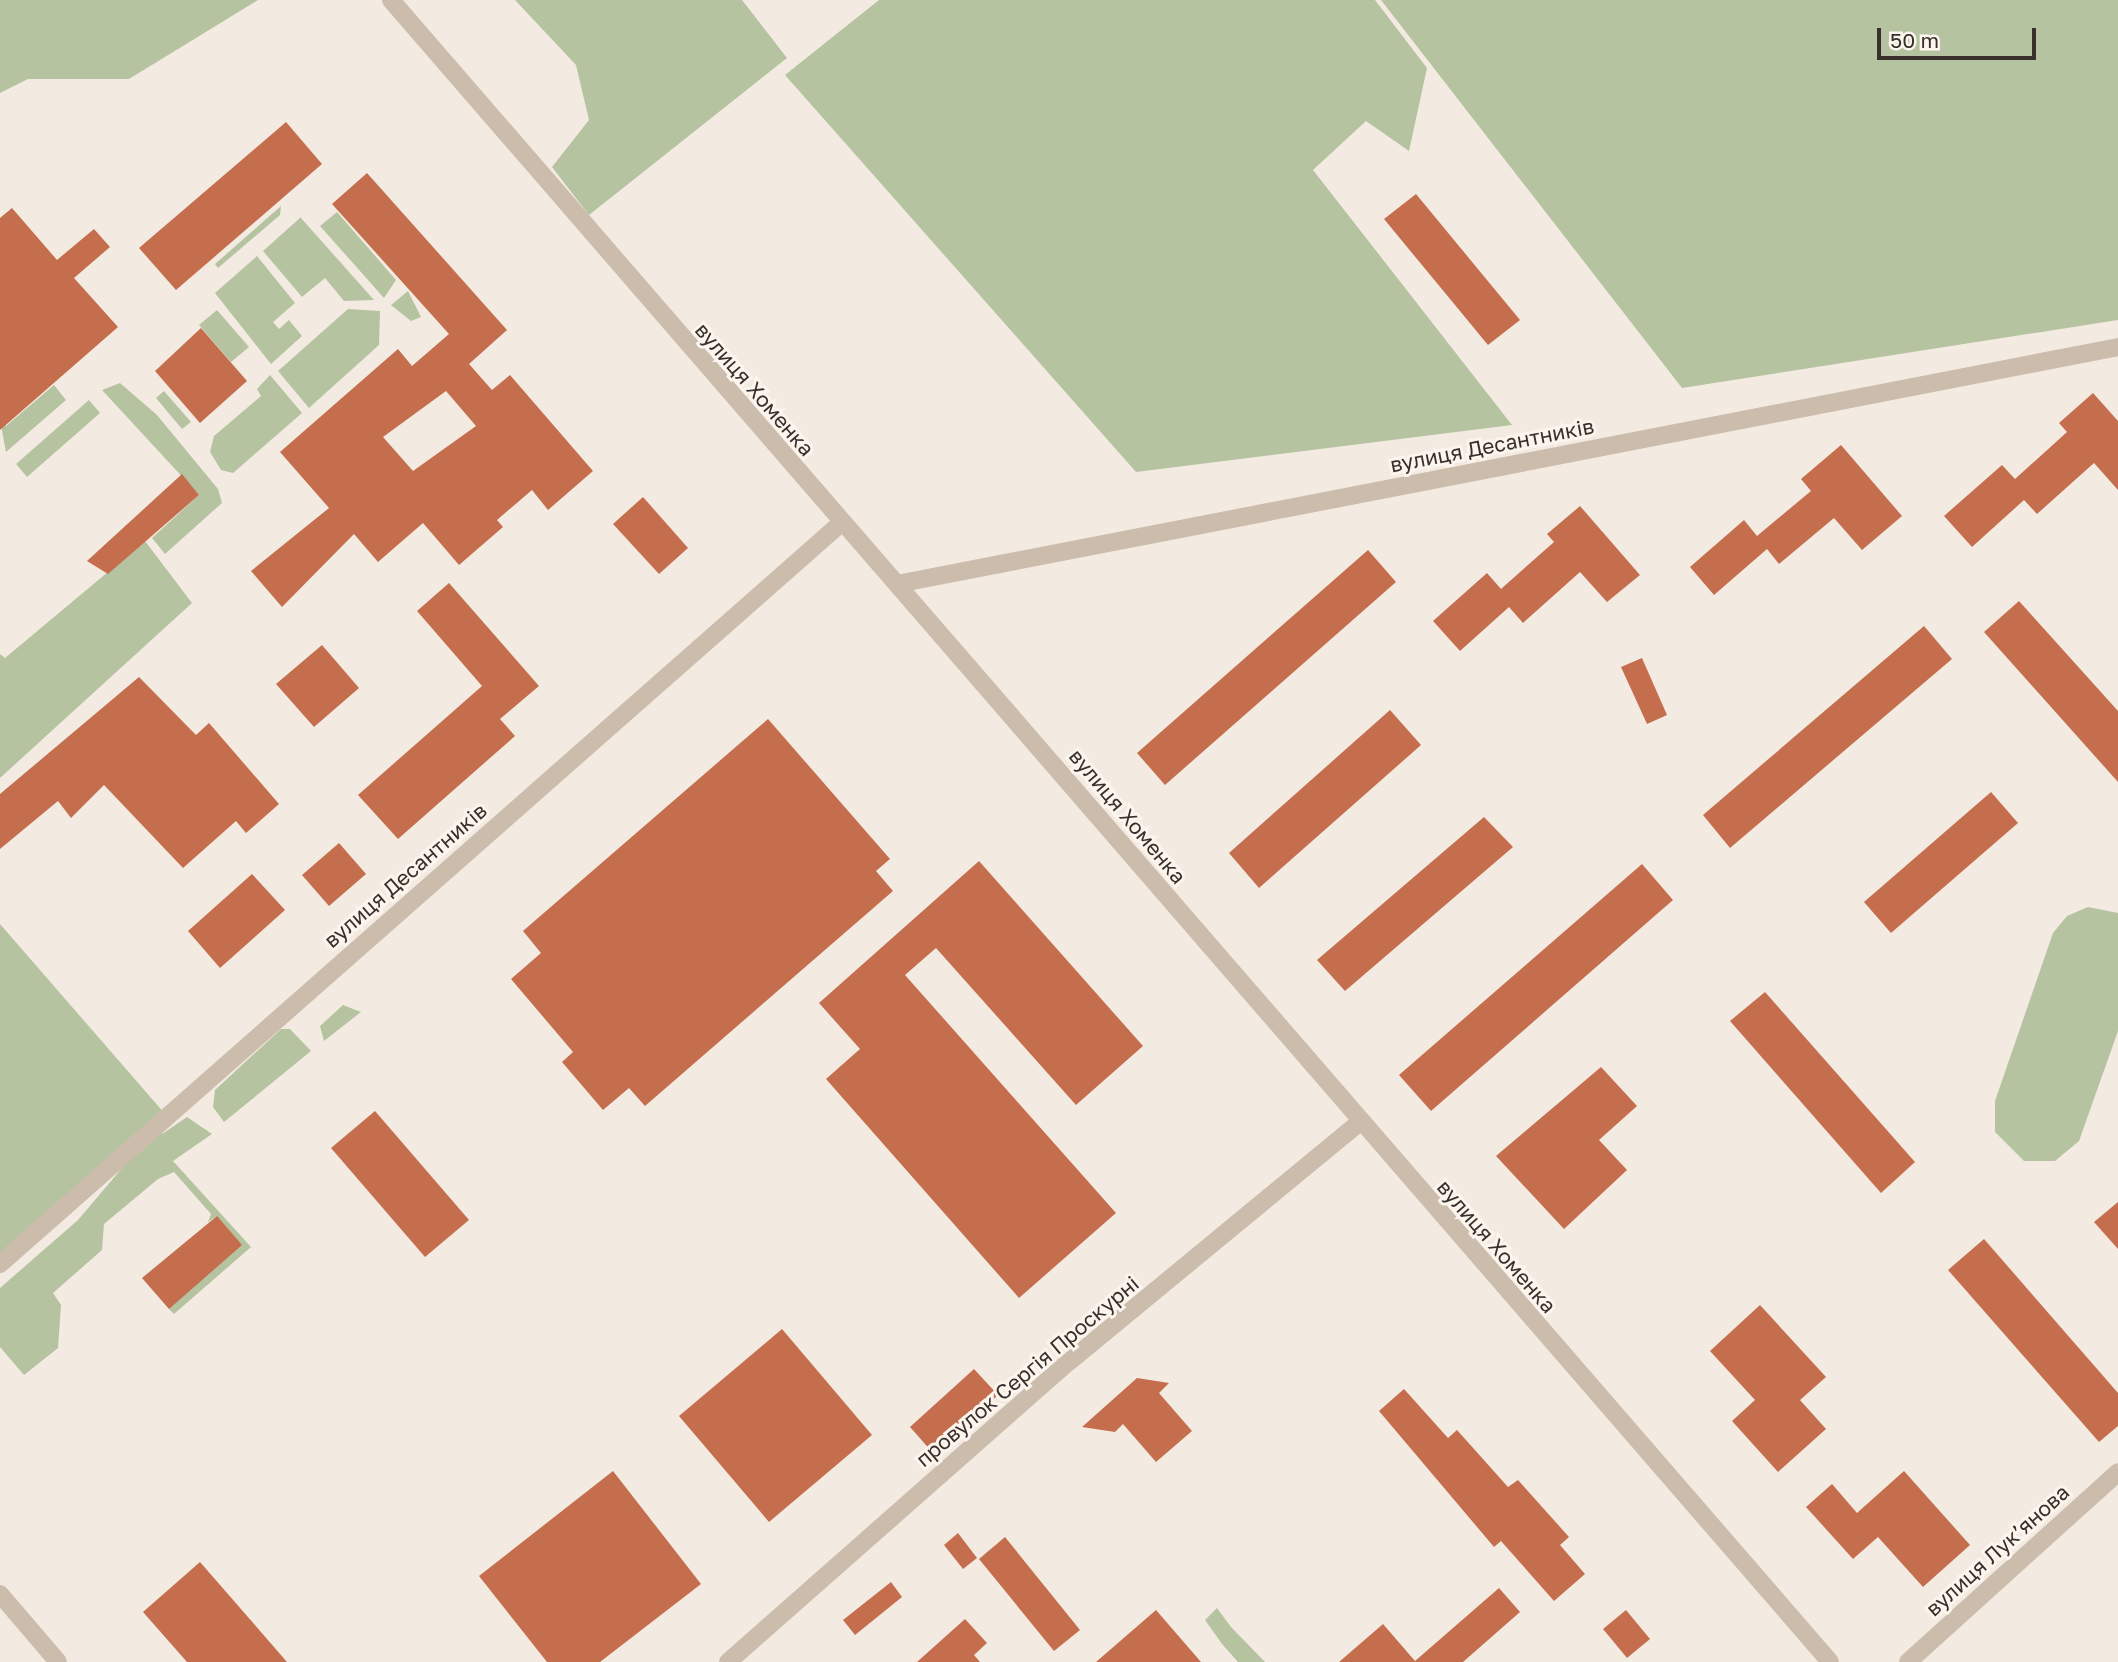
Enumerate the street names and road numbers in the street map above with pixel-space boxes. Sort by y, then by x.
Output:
street label: вулиця Хоменка [690,317,820,461]
street label: вулиця Десантників [1388,413,1596,477]
street label: вулиця Хоменка [1064,743,1192,889]
street label: вулиця Десантників [319,798,491,952]
street label: вулиця Хоменка [1432,1174,1562,1318]
street label: провулок Сергія Проскурні [910,1270,1144,1472]
street label: вулиця Лукʼянова [1920,1479,2074,1621]

